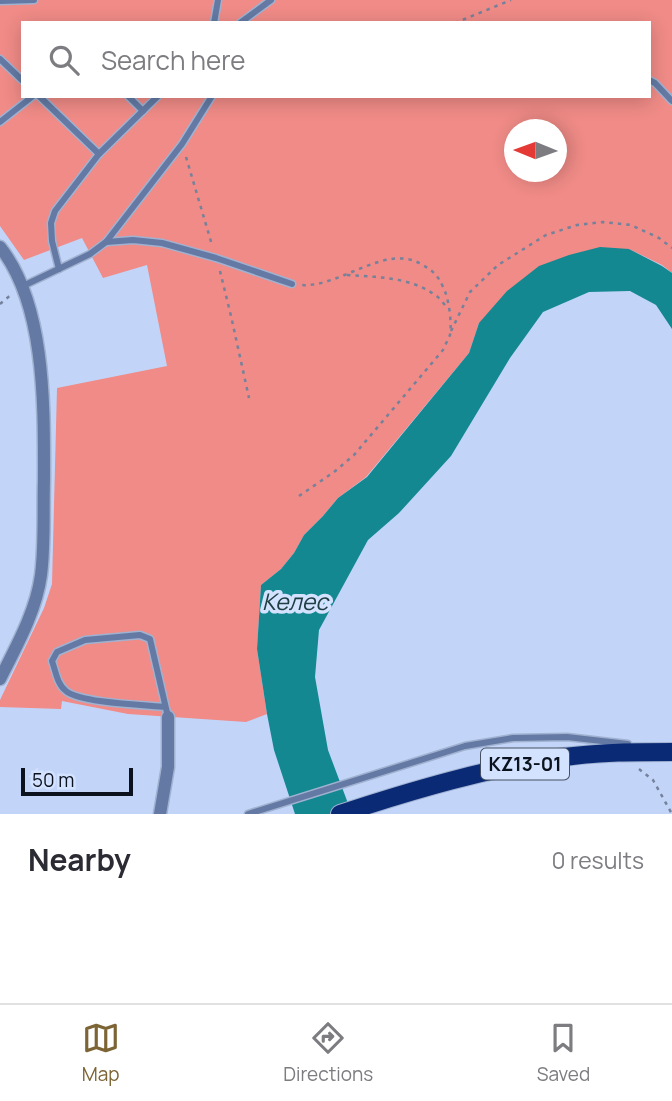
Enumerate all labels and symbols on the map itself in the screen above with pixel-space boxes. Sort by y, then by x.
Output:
north arrow [504,119,567,182]
water label: Келес [262,585,330,617]
road number: KZ13-01 [481,748,569,779]
scale bar [21,765,133,797]

